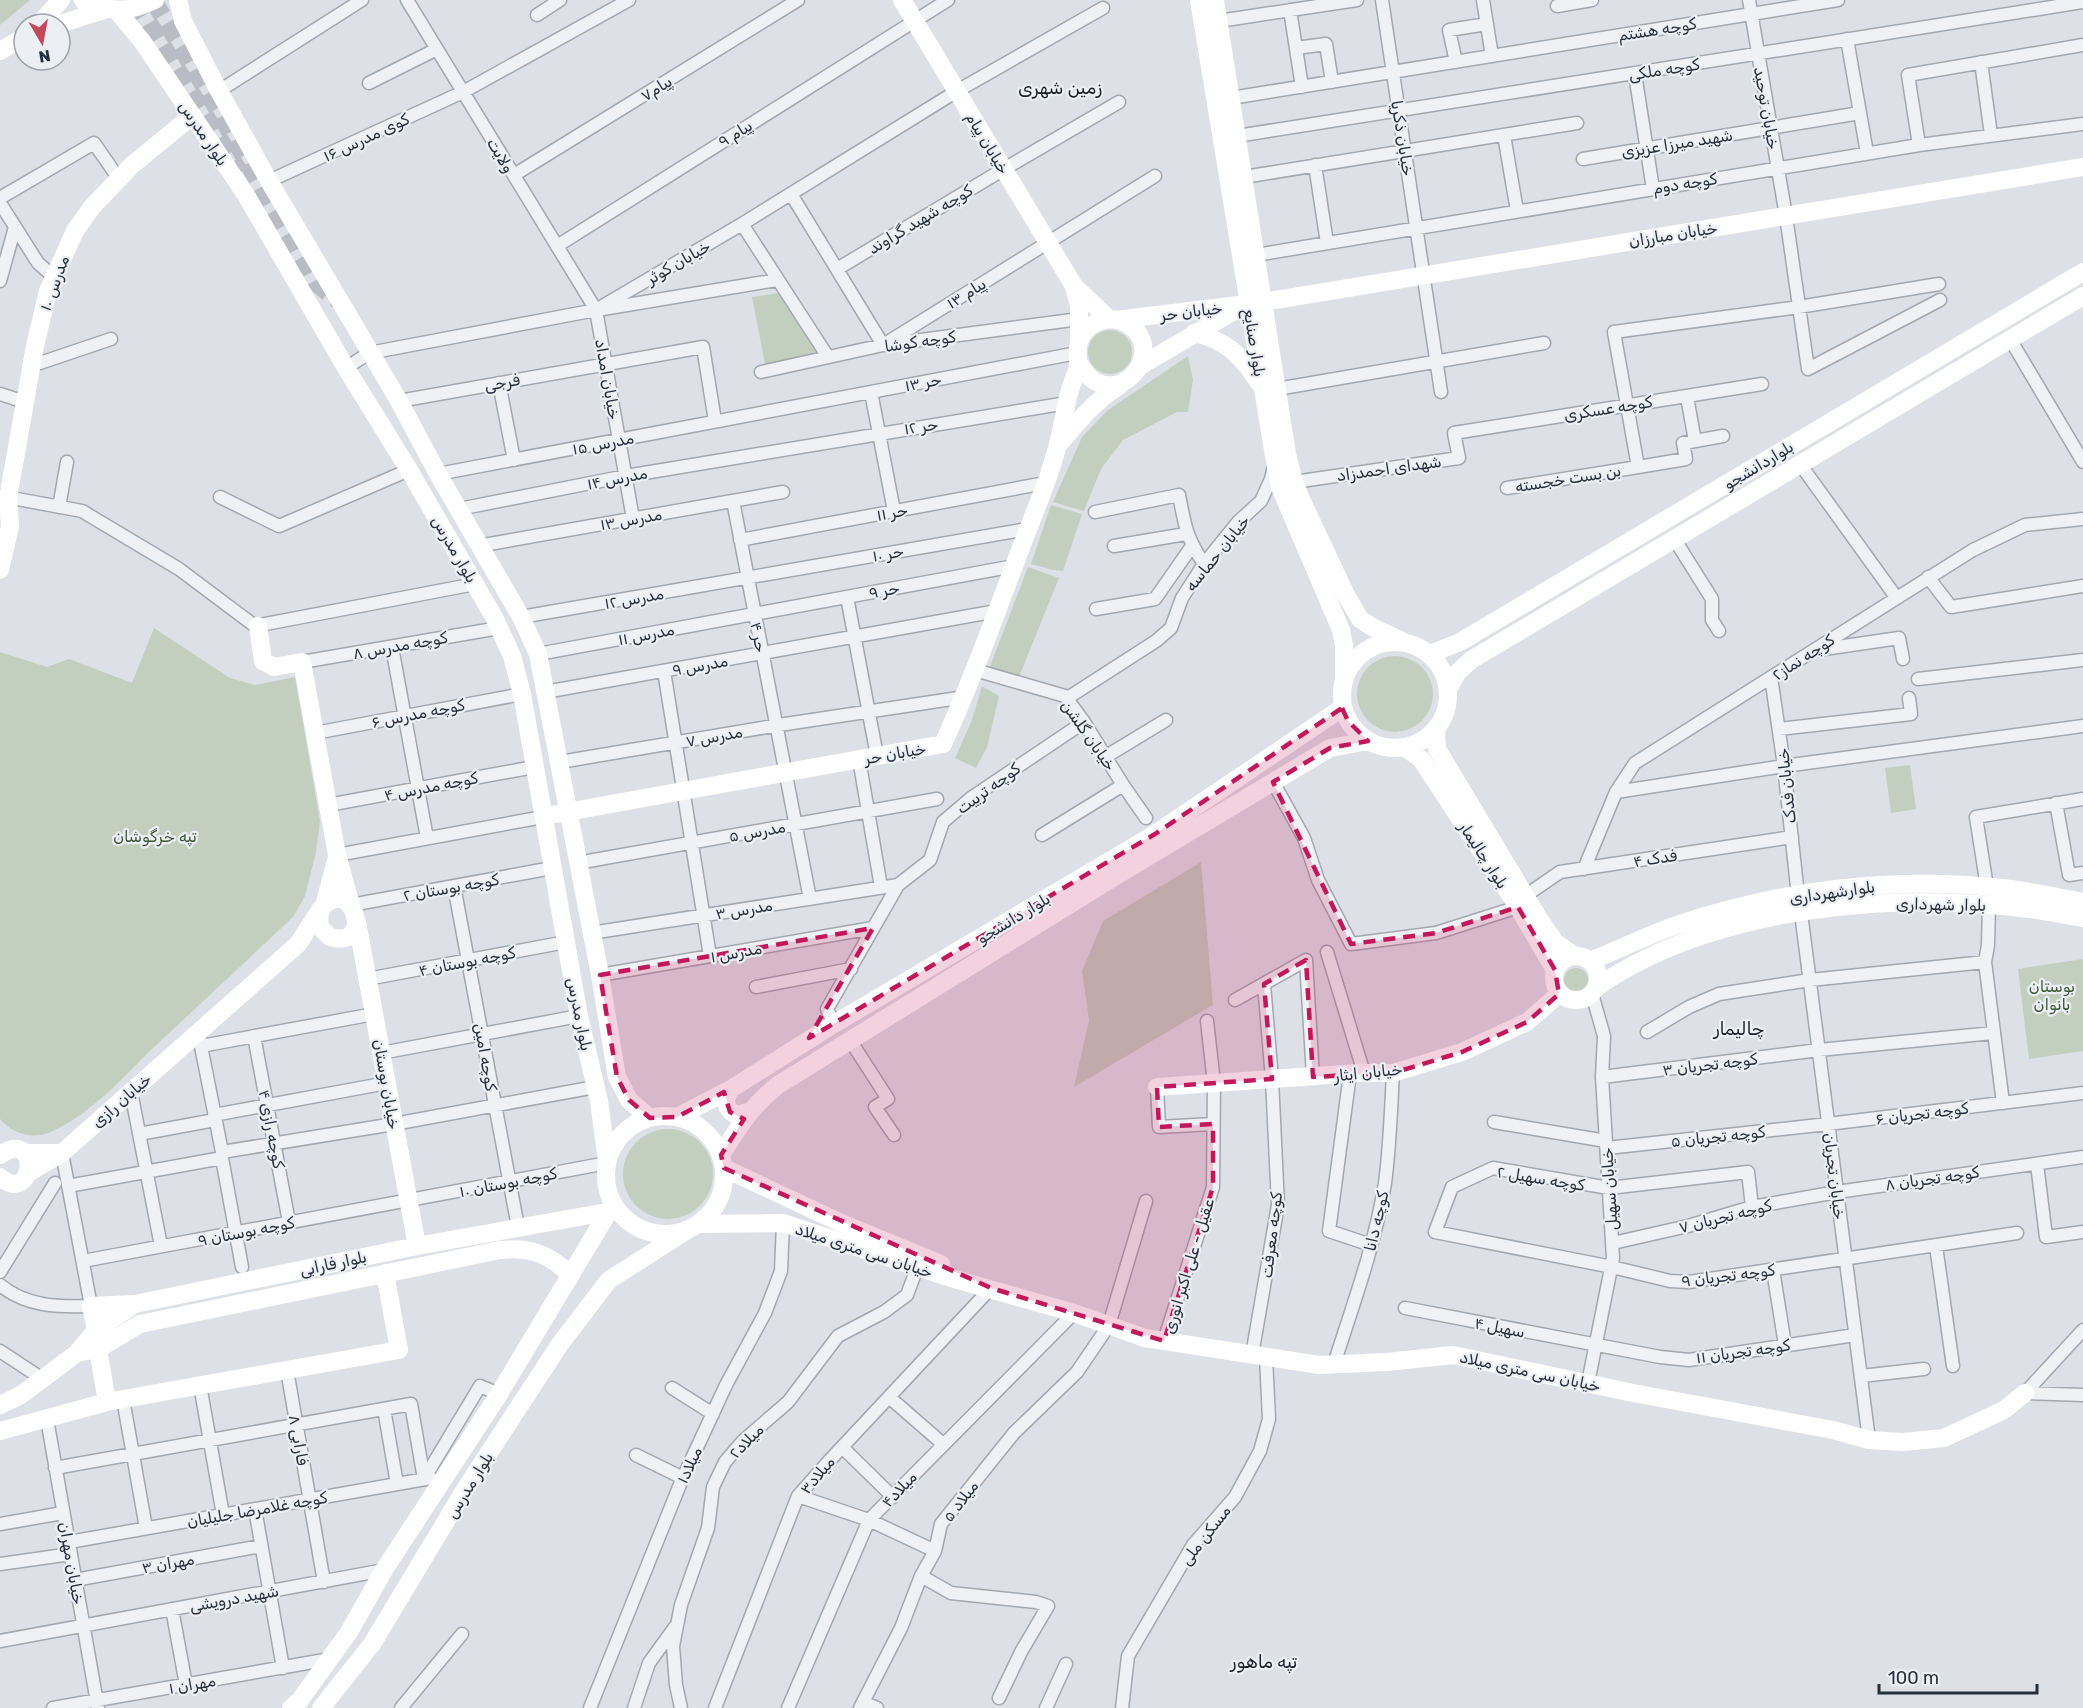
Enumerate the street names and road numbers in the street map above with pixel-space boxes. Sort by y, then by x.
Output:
street label: کوچه هشتم [1617,14,1699,46]
street label: کوچه ملکی [1627,54,1702,85]
street label: خیابان توحید [1749,65,1783,151]
street label: پیام۷ [637,71,676,106]
street label: بلوار مدرس [174,97,232,170]
street label: خیابان ذکریا [1386,99,1418,177]
street label: کوی مدرس ۱۶ [320,109,413,167]
street label: خیابان پیام [961,109,1013,178]
street label: پیام ۹ [715,116,756,152]
street label: شهید میرزا عزیزی [1620,125,1734,163]
street label: ولایت [482,134,518,177]
street label: کوچه دوم [1652,169,1719,199]
street label: کوچه شهید گراوند [865,180,977,259]
street label: خیابان مبارزان [1627,218,1719,252]
street label: خیابان کوثر [642,236,714,290]
street label: مدرس ۱۰ [36,253,74,314]
street label: پیام ۱۳ [943,274,990,314]
street label: خیابان حر [1158,298,1223,326]
street label: بلوار صنایع [1238,308,1269,378]
street label: کوچه کوشا [883,327,958,357]
street label: خیابان امداد [591,337,624,421]
street label: فرجی [483,370,522,396]
street label: ۱۳ حر [903,370,943,396]
street label: کوچه عسکری [1563,392,1655,426]
street label: حر ۱۲ [903,414,940,440]
street label: مدرس ۱۵ [571,428,636,460]
street label: بلواردانشجو [1720,437,1797,495]
street label: شهدای احمدزاد [1335,452,1443,486]
street label: بن بست خجسته [1514,461,1622,496]
street label: مدرس ۱۴ [585,463,649,495]
street label: حر ۱۱ [875,500,910,526]
street label: مدرس ۱۳ [599,505,664,535]
street label: بلوار مدرس [427,512,481,587]
street label: خیابان حماسه [1181,512,1254,595]
street label: حر ۱۰ [871,541,905,567]
street label: حر ۹ [867,578,901,604]
street label: مدرس ۱۲ [603,584,666,614]
street label: مدرس ۱۱ [616,620,676,650]
street label: حر ۴ [745,620,771,654]
street label: کوچه مدرس ۸ [351,628,450,664]
street label: کوچه نماز۲ [1769,630,1839,685]
street label: مدرس ۹ [671,651,730,681]
street label: کوچه مدرس ۶ [370,695,467,733]
street label: خیابان گلشن [1057,696,1120,774]
street label: مدرس ۷ [684,722,744,752]
street label: خیابان حر [862,739,928,769]
street label: خیابان فدک [1773,747,1800,825]
street label: کوچه تربیت [953,758,1025,819]
street label: کوچه مدرس ۴ [383,768,480,806]
street label: مدرس ۵ [727,817,787,847]
street label: بلوار چالیمار [1454,817,1512,893]
street label: فدک ۴ [1632,846,1679,871]
street label: کوچه بوستان ۲ [402,870,501,906]
street label: بلوارشهرداری [1788,877,1876,909]
street label: بلوار دانشجو [973,889,1054,949]
street label: بلوار شهرداری [1896,894,1986,916]
street label: مدرس ۳ [714,896,774,924]
street label: مدرس ۱ [709,939,764,967]
street label: کوچه بوستان ۴ [417,943,518,981]
street label: بلوار مدرس [562,976,596,1053]
street label: کوچه امین [469,1022,501,1093]
street label: خیابان بوستان [368,1038,404,1131]
street label: کوچه تجریان ۳ [1662,1049,1760,1081]
street label: خیابان ایثار [1332,1059,1403,1087]
street label: خیابان رازی [88,1069,156,1132]
street label: کوچه رازی ۴ [254,1088,289,1171]
street label: کوچه تجریان ۶ [1874,1098,1971,1130]
street label: کوچه تجریان ۵ [1670,1122,1767,1152]
street label: خیابان تجریان [1819,1132,1849,1221]
street label: خیابان سهیل [1597,1147,1623,1231]
street label: کوچه سهیل ۲ [1496,1162,1587,1196]
street label: کوچه تجریان ۸ [1884,1162,1981,1196]
street label: کوچه بوستان ۱۰ [458,1164,559,1202]
street label: کوچه دانا [1360,1188,1394,1253]
street label: کوچه معرفت [1257,1190,1287,1279]
street label: عقیل - علی اکبر انوری [1159,1196,1219,1336]
street label: کوچه تجریان ۷ [1677,1196,1775,1238]
street label: کوچه بوستان ۹ [196,1213,297,1251]
street label: خیابان سی متری میلاد [792,1219,935,1283]
street label: بلوار فارابی [298,1247,369,1281]
street label: کوچه تجریان ۹ [1680,1260,1777,1292]
street label: سهیل ۴ [1473,1313,1527,1343]
street label: کوچه تجریان ۱۱ [1695,1335,1792,1369]
street label: خیابان سی متری میلاد [1458,1347,1602,1397]
street label: فارابی ۸ [284,1413,312,1468]
street label: میلاد۲ [725,1420,768,1463]
street label: میلاد۱ [673,1444,706,1487]
street label: بلوار مدرس [442,1449,498,1522]
street label: میلاد۳ [796,1452,839,1498]
street label: میلاد۴ [878,1467,921,1511]
street label: میلاد ۵ [938,1477,983,1526]
street label: کوچه غلامرضا جلیلیان [185,1488,330,1532]
street label: مسکن ملی [1176,1501,1235,1569]
street label: خیابان مهران [54,1520,88,1606]
street label: مهران ۳ [140,1550,196,1578]
street label: شهید درویشی [188,1581,280,1617]
street label: مهران ۱ [167,1671,217,1699]

